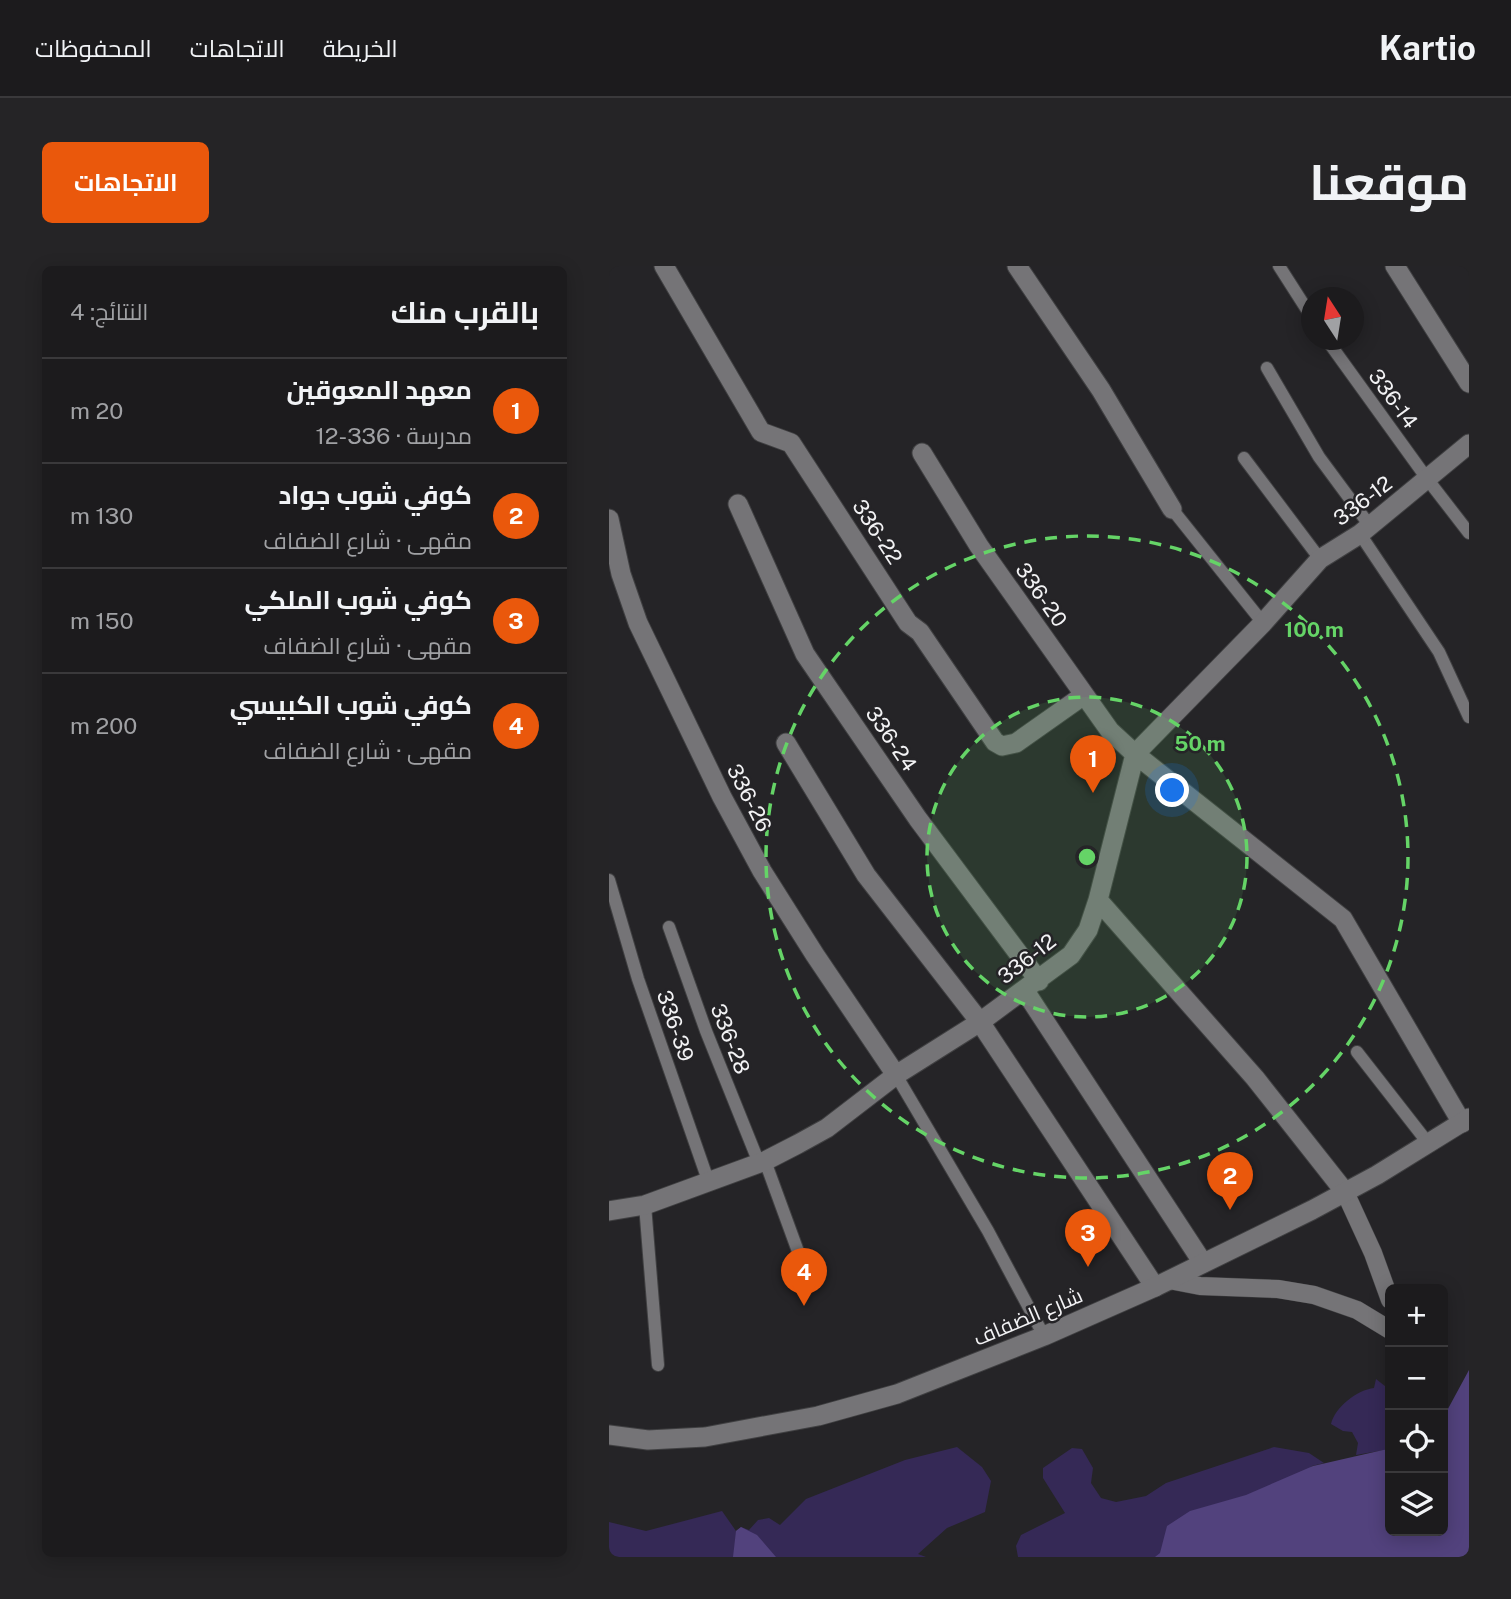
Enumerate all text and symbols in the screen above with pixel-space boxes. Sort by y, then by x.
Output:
text: Kartio [1379,29,1476,67]
text: المحفوظات [35,34,152,62]
text: الاتجاهات [190,34,285,62]
text: الخريطة [323,34,398,62]
button: الاتجاهات [42,142,209,223]
text: موقعنا [1309,153,1469,211]
north arrow [1301,287,1364,350]
text: بالقرب منك [391,294,539,330]
text: النتائج: 4 [70,298,149,325]
street label: 336-14 [1363,364,1423,433]
text: معهد المعوقين [287,374,472,405]
text: 20 m [70,397,123,424]
text: 1 [511,397,521,424]
text: مدرسة · 336-12 [315,422,472,449]
street label: 336-12 [1329,471,1397,531]
text: كوفي شوب جواد [278,479,472,510]
street label: 336-22 [847,495,908,569]
text: 130 m [70,502,133,529]
text: 2 [509,502,523,529]
text: مقهى · شارع الضفاف [263,527,472,554]
street label: 336-20 [1010,558,1072,632]
text: كوفي شوب الملكي [245,584,472,615]
text: 150 m [70,607,134,634]
text: 3 [508,607,524,634]
text: 100 m [1284,617,1344,642]
text: مقهى · شارع الضفاف [263,632,472,659]
text: كوفي شوب الكبيسي [230,689,472,720]
street label: 336-24 [861,702,922,776]
text: 200 m [70,712,137,739]
text: 4 [508,712,524,739]
text: 50 m [1174,731,1226,756]
pin: 1 [1070,735,1116,793]
text: مقهى · شارع الضفاف [263,737,472,764]
street label: 336-26 [722,760,777,836]
your location [1155,773,1189,807]
centre of rings [1075,845,1099,869]
street label: 336-12 [993,928,1061,989]
street label: 336-39 [652,987,699,1065]
street label: 336-28 [706,1000,755,1078]
pin: 2 [1207,1152,1253,1210]
pin: 3 [1065,1209,1111,1267]
pin: 4 [781,1248,827,1306]
street label: شارع الضفاف [969,1282,1087,1353]
map controls [1385,1284,1448,1536]
button: + [1385,1284,1448,1347]
button: − [1385,1347,1448,1410]
button: locate [1385,1410,1448,1473]
button: layers [1385,1473,1448,1536]

